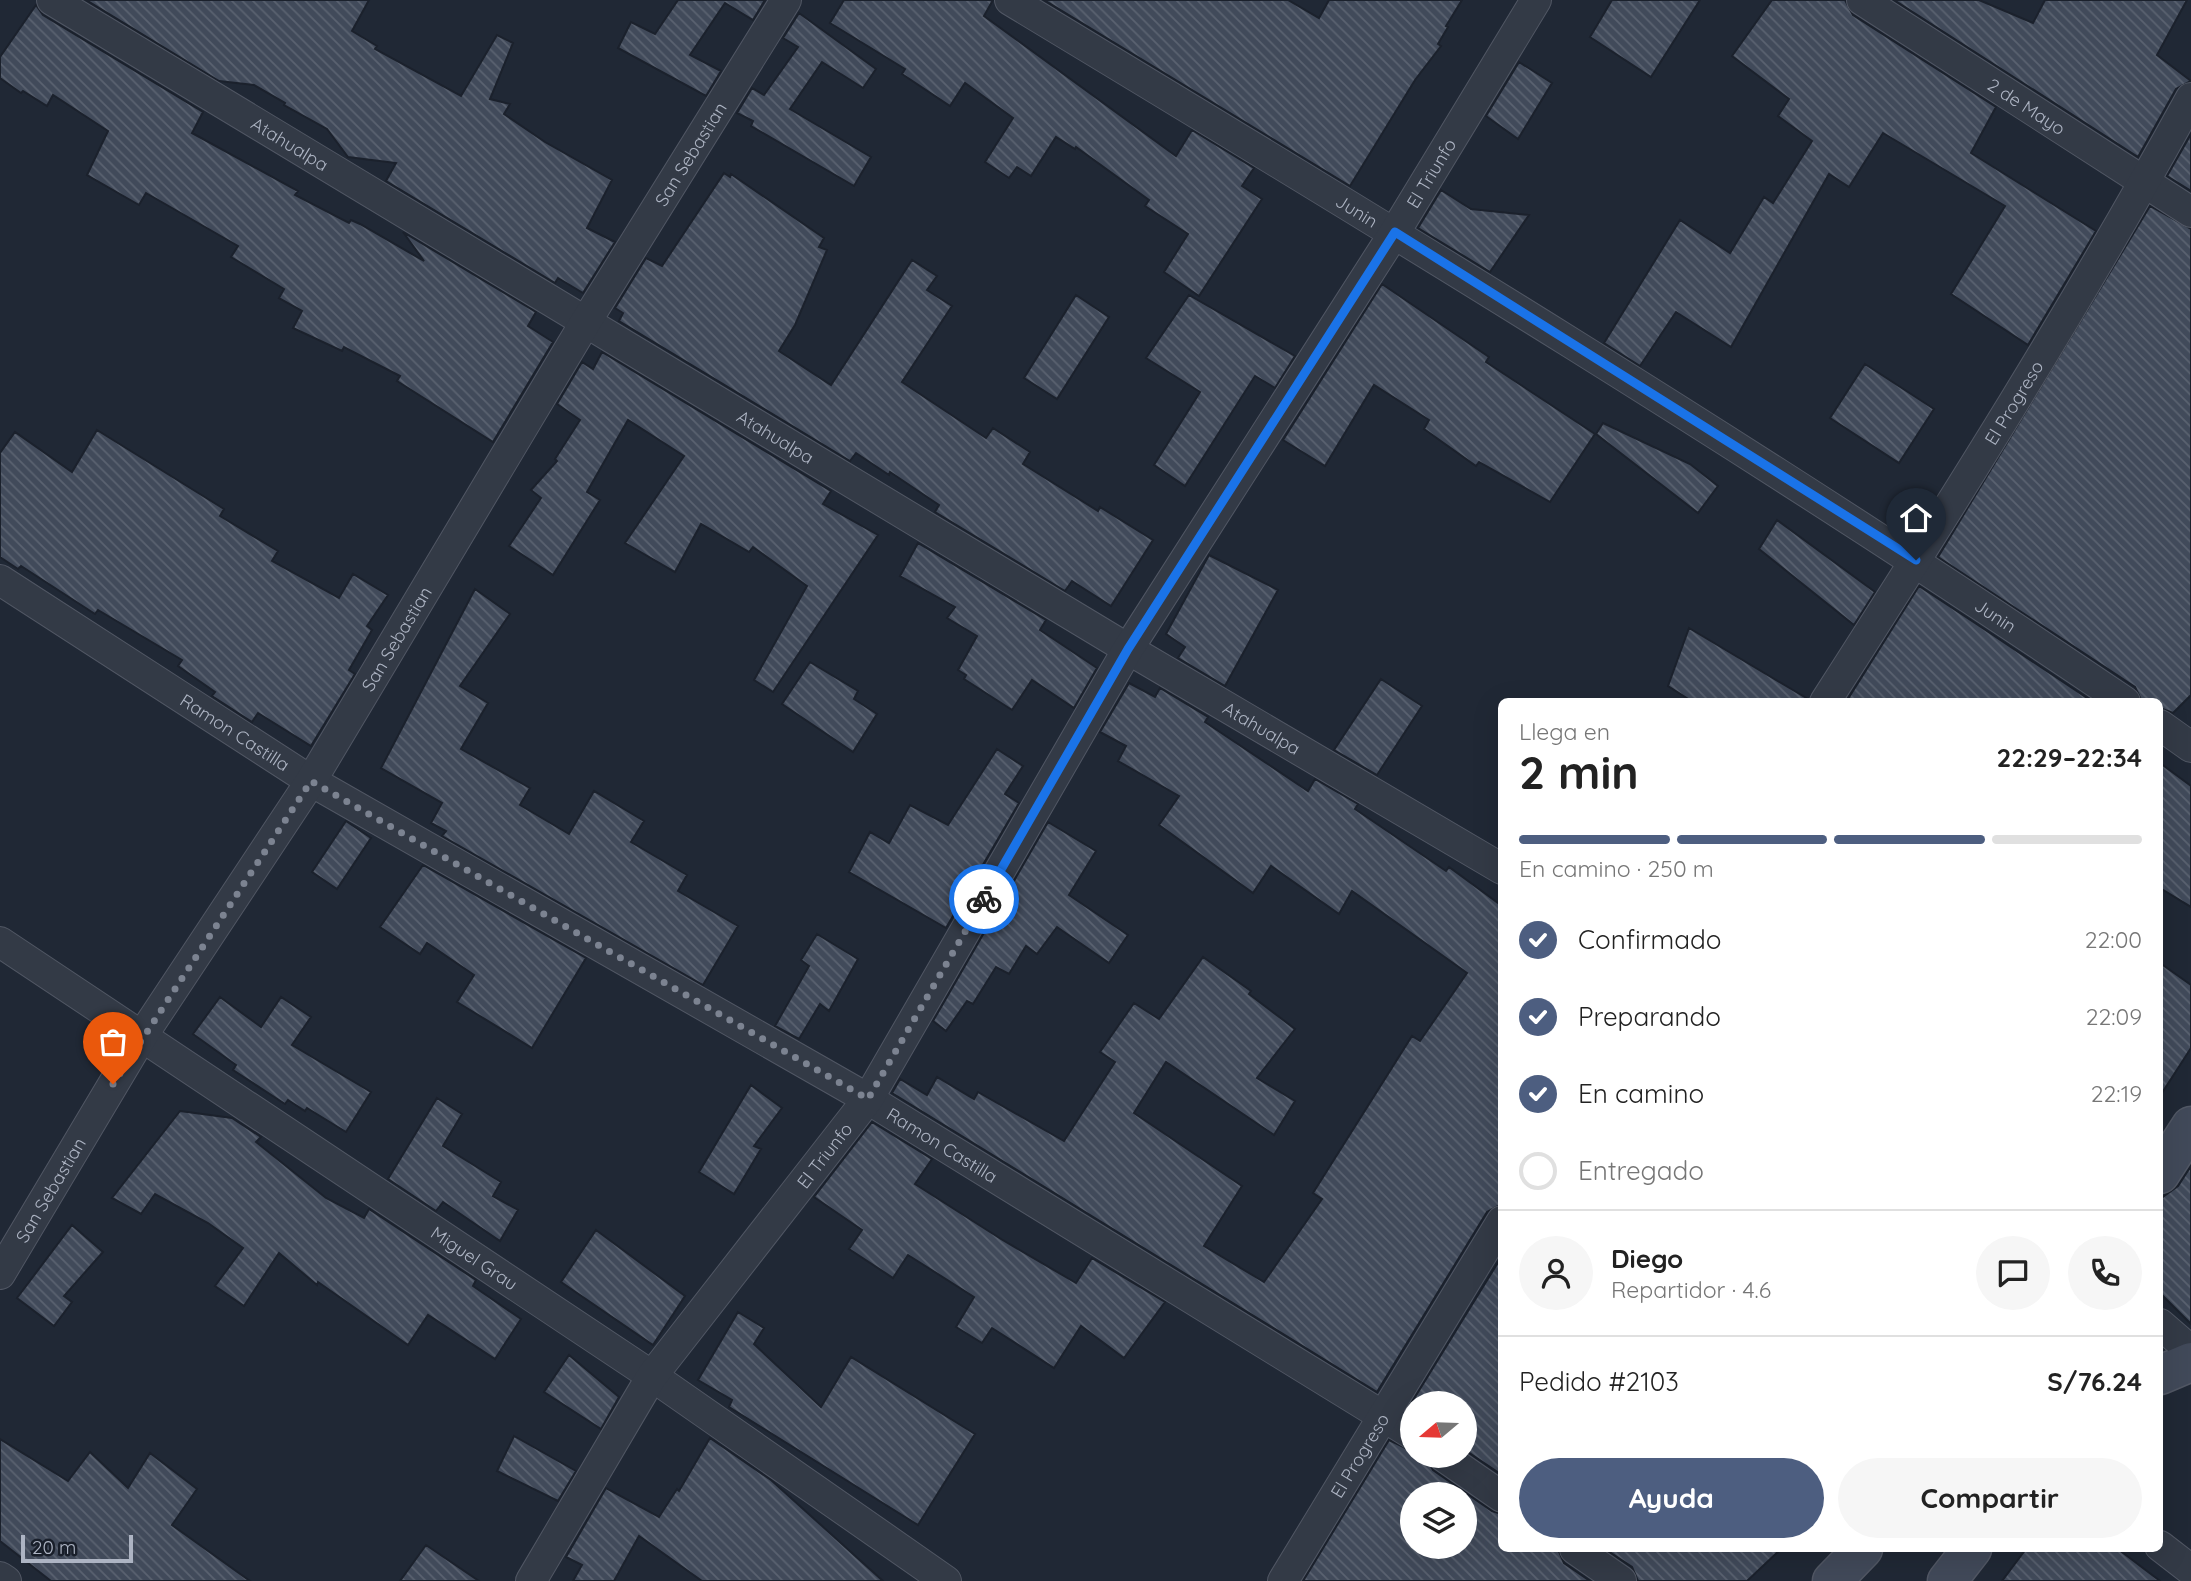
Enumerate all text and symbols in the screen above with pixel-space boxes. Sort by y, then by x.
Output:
street label: 2 de Mayo [1984,73,2070,140]
street label: San Sebastian [649,98,731,210]
street label: Atahualpa [247,112,333,176]
street label: El Triunfo [1401,134,1461,212]
street label: Junin [1332,189,1382,232]
street label: El Progreso [1979,356,2048,449]
street label: Atahualpa [733,404,818,468]
pin [1886,488,1946,560]
icon: home [1897,499,1935,537]
street label: San Sebastian [356,582,436,695]
street label: Junin [1970,593,2021,637]
street label: Ramon Castilla [176,688,294,776]
street label: Atahualpa [1219,696,1305,760]
text: Llega en [1519,717,1610,746]
text: 22:29–22:34 [1996,741,2142,774]
text: 2 min [1519,743,1639,801]
text: En camino · 250 m [1519,854,1714,883]
courier [949,864,1019,934]
icon: bike [965,880,1003,918]
icon: check [1519,921,1557,959]
text: Confirmado [1578,923,1722,956]
text: 22:00 [2085,925,2142,954]
icon: check [1519,998,1557,1036]
text: Preparando [1578,1000,1721,1033]
text: 22:09 [2086,1002,2142,1031]
pin [83,1012,143,1084]
icon: bag [94,1023,132,1061]
icon: check [1519,1075,1557,1113]
text: En camino [1578,1077,1704,1110]
text: 22:19 [2091,1079,2142,1108]
street label: Ramon Castilla [883,1102,1002,1188]
street label: El Triunfo [791,1118,857,1193]
street label: San Sebastian [10,1133,90,1247]
text: Entregado [1578,1154,1704,1187]
street label: Miguel Grau [427,1221,522,1295]
button: person [1519,1236,1593,1310]
button: chat [1976,1236,2050,1310]
button: phone [2068,1236,2142,1310]
text: Diego [1611,1242,1683,1275]
text: Repartidor · 4.6 [1611,1275,1771,1304]
text: Pedido #2103 [1519,1365,1679,1398]
text: S/76.24 [2047,1365,2142,1398]
north arrow [1400,1391,1477,1468]
map controls [1400,1391,1477,1559]
street label: El Progreso [1325,1409,1394,1502]
button: Ayuda [1519,1458,1824,1538]
button: Compartir [1838,1458,2142,1538]
button: layers [1400,1482,1477,1559]
scale bar [21,1532,133,1564]
text: 20 m [32,1535,76,1559]

